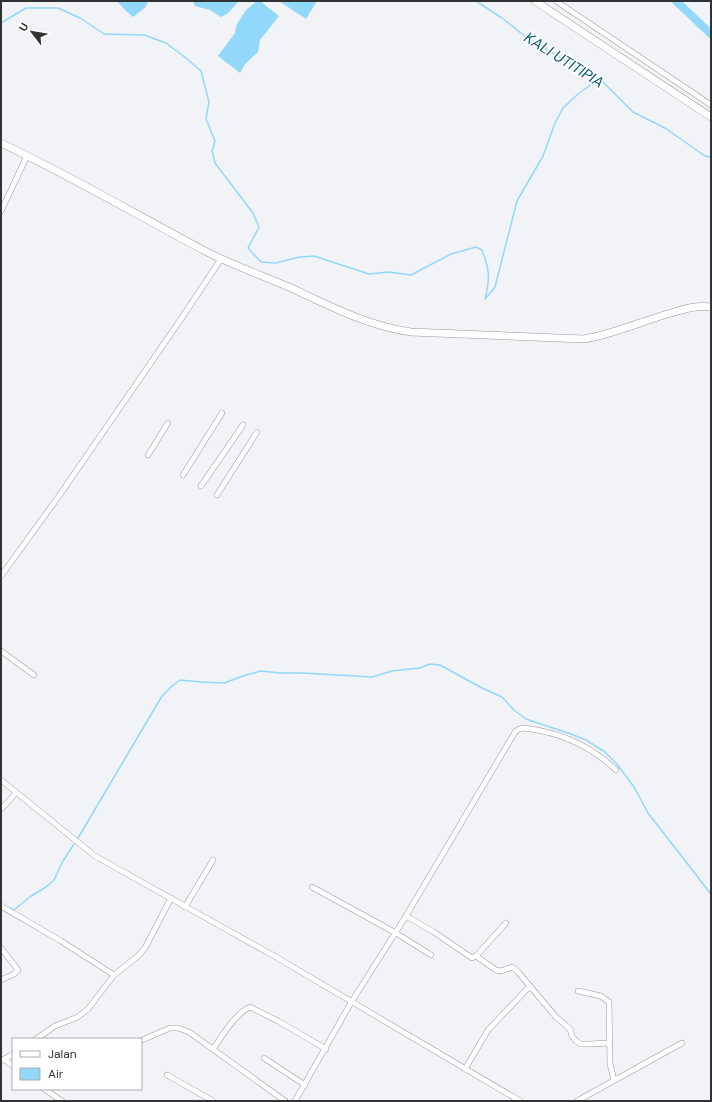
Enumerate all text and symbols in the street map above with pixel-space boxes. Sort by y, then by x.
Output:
north arrow [12,12,52,52]
text: U [15,20,31,34]
water label: KALI UTITIPIA [520,28,608,92]
legend [12,1038,142,1090]
text: Jalan [48,1046,77,1062]
text: Air [48,1066,64,1082]

